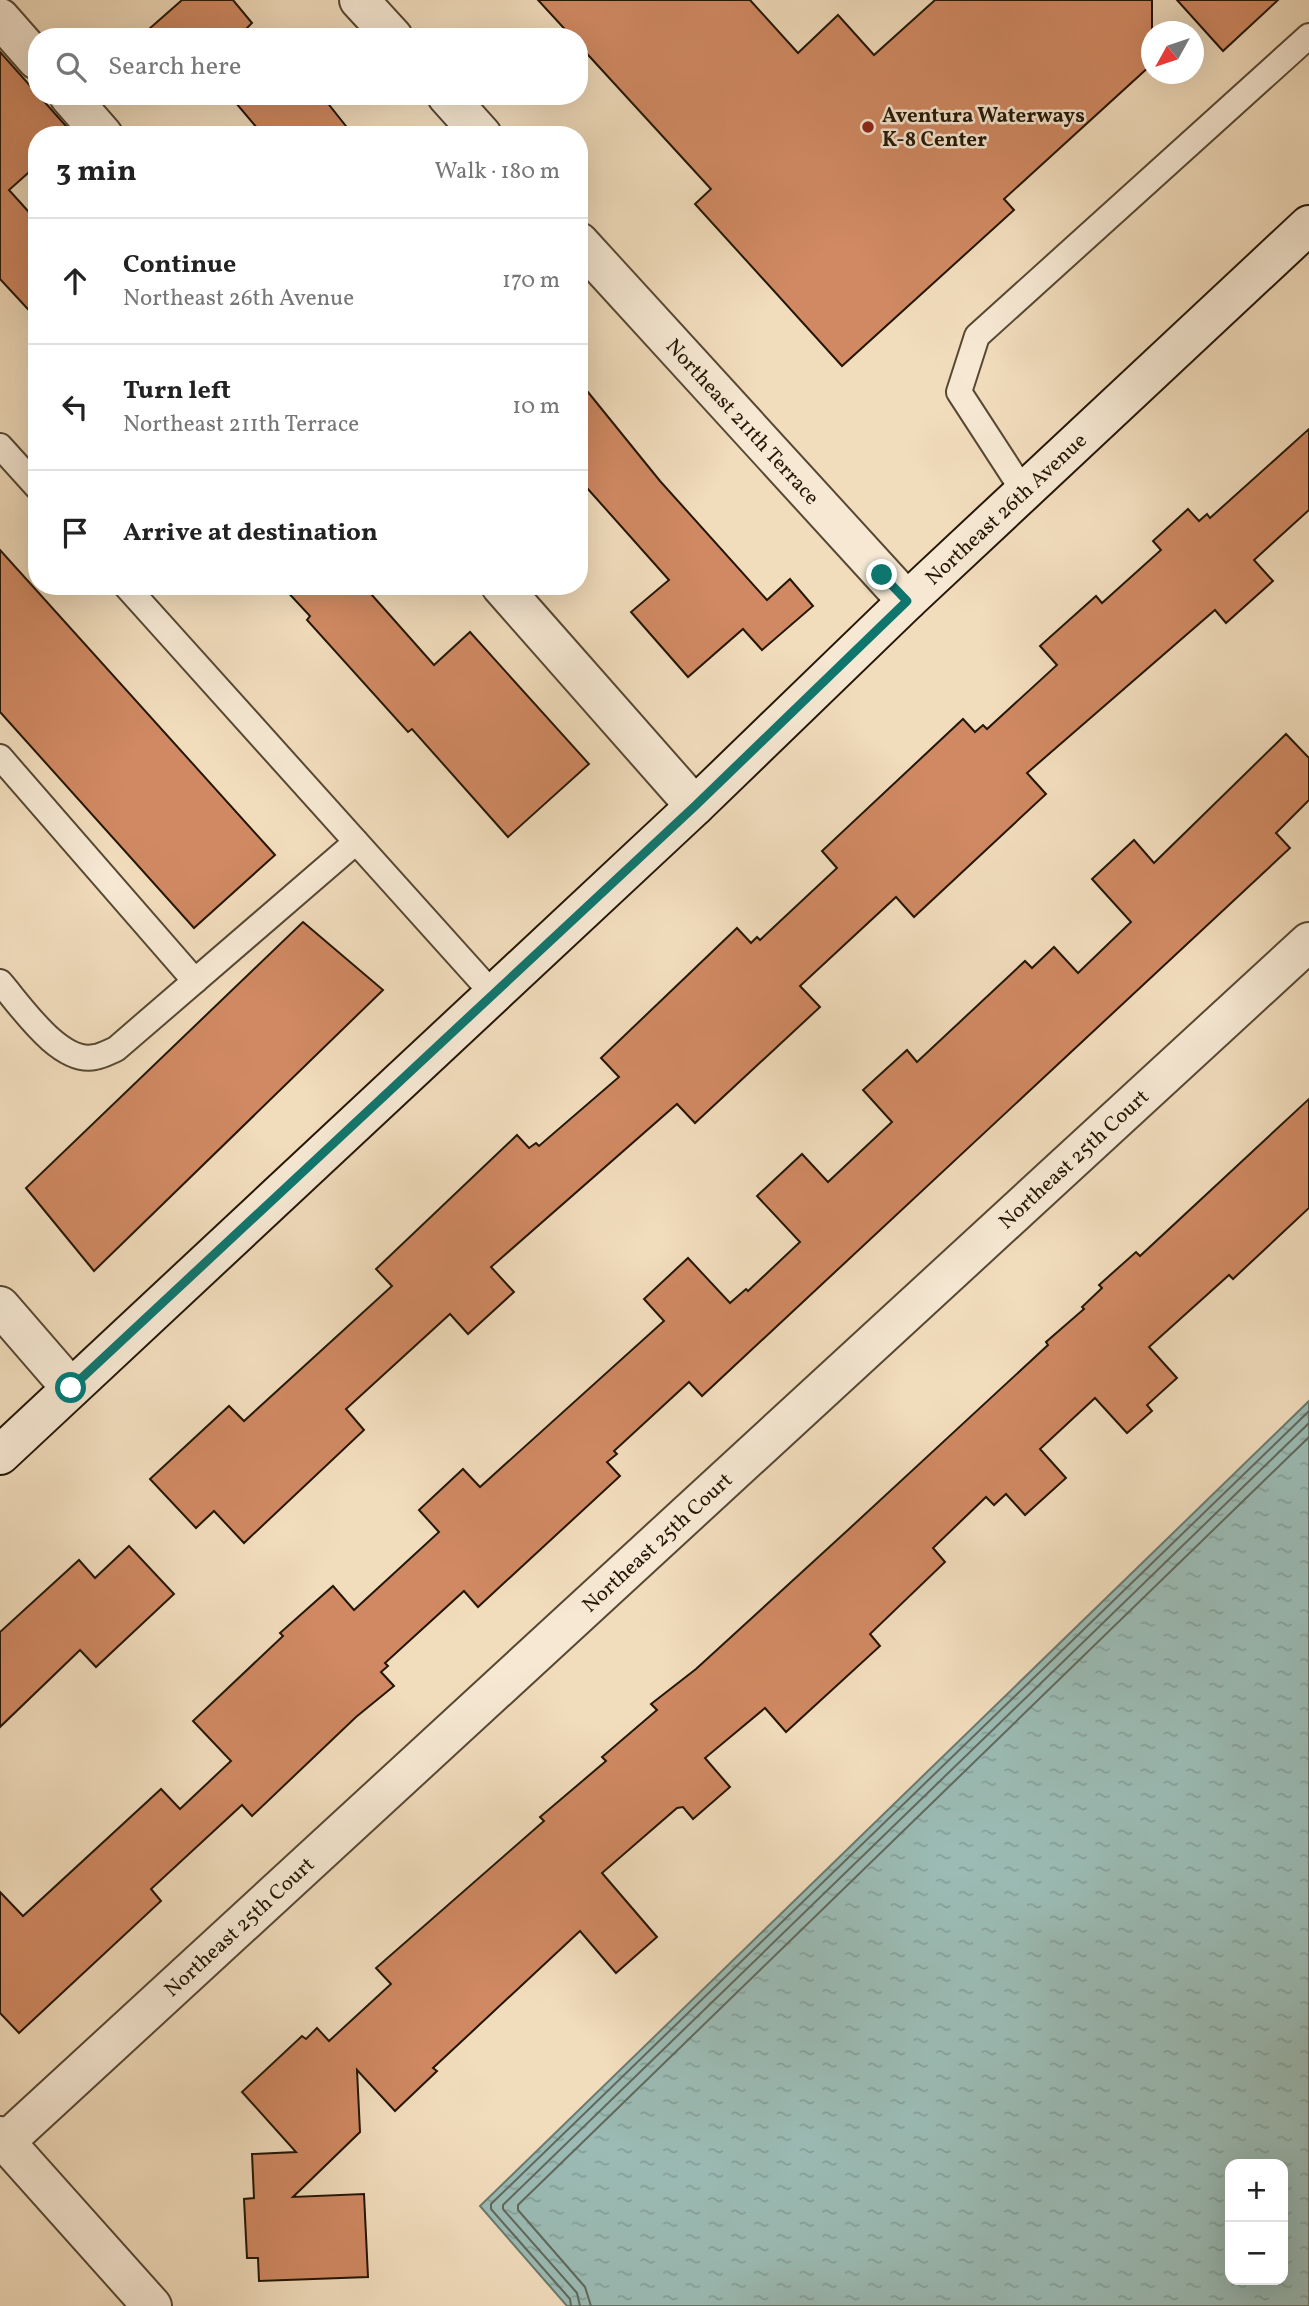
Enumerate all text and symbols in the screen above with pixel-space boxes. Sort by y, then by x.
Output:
north arrow [1141,21,1204,84]
search box [28,28,588,105]
icon: search [52,48,90,86]
text: Search here [108,49,241,85]
place label: Aventura Waterways K-8 Center [882,102,1085,155]
marker: Aventura Waterways K-8 Center [860,119,876,135]
text: 3 min [56,151,137,193]
text: Walk · 180 m [435,156,560,188]
text: Continue [123,247,236,283]
icon: ahead [56,262,94,300]
text: 170 m [502,265,560,297]
text: Northeast 26th Avenue [123,283,354,315]
street label: Northeast 211th Terrace [658,333,825,512]
text: Turn left [123,373,231,409]
icon: left [56,388,94,426]
text: 10 m [512,391,560,423]
text: Northeast 211th Terrace [123,409,359,441]
street label: Northeast 26th Avenue [920,427,1094,593]
icon: arrive [56,514,94,552]
text: Arrive at destination [123,515,378,551]
route end [866,559,897,590]
street label: Northeast 25th Court [993,1083,1156,1237]
route start [55,1372,86,1403]
street label: Northeast 25th Court [576,1466,740,1620]
street label: Northeast 25th Court [158,1851,322,2004]
map controls [1225,2159,1288,2285]
button: + [1225,2159,1288,2222]
button: − [1225,2222,1288,2285]

